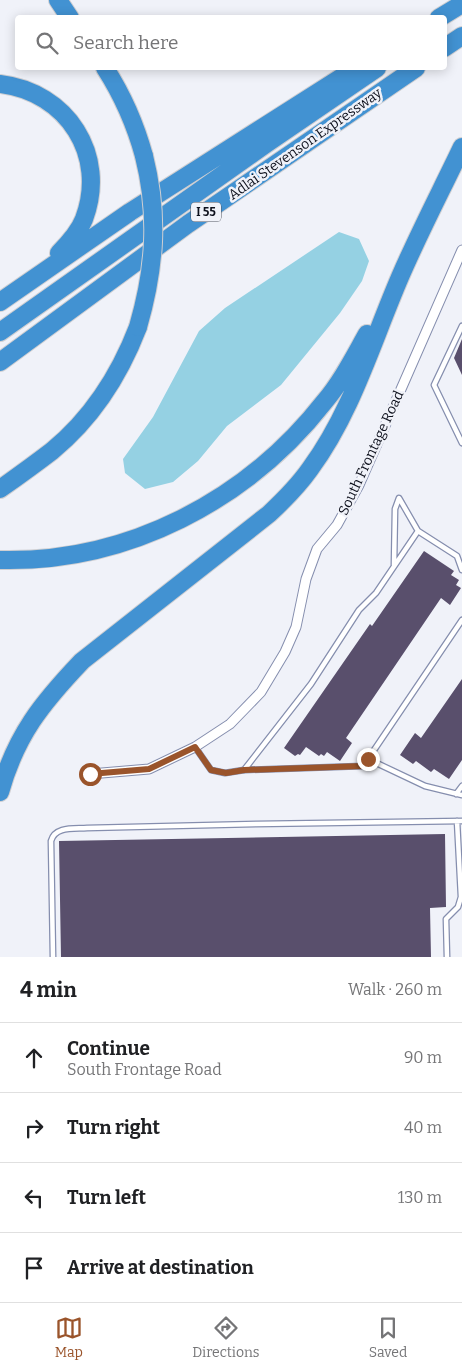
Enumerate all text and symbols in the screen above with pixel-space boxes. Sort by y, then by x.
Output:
search box [15,15,447,70]
icon: search [33,29,61,57]
text: Search here [73,31,178,54]
street label: Adlai Stevenson Expressway [225,84,385,204]
road number: I 55 [191,202,221,222]
street label: South Frontage Road [335,388,407,518]
route end [357,748,380,771]
route start [79,763,102,786]
text: 4 min [20,977,77,1003]
text: Walk · 260 m [348,980,442,999]
text: Continue [67,1037,150,1060]
icon: ahead [20,1044,48,1072]
text: 90 m [404,1048,442,1067]
text: South Frontage Road [67,1060,222,1079]
icon: right [20,1114,48,1142]
text: Turn right [67,1116,160,1139]
text: 40 m [404,1118,442,1137]
icon: left [20,1184,48,1212]
text: Turn left [67,1186,146,1209]
text: 130 m [398,1188,442,1207]
icon: arrive [20,1254,48,1282]
text: Arrive at destination [67,1256,254,1279]
tab: Map [55,1314,83,1361]
tab: Directions [192,1314,260,1361]
tab: Saved [369,1314,407,1361]

